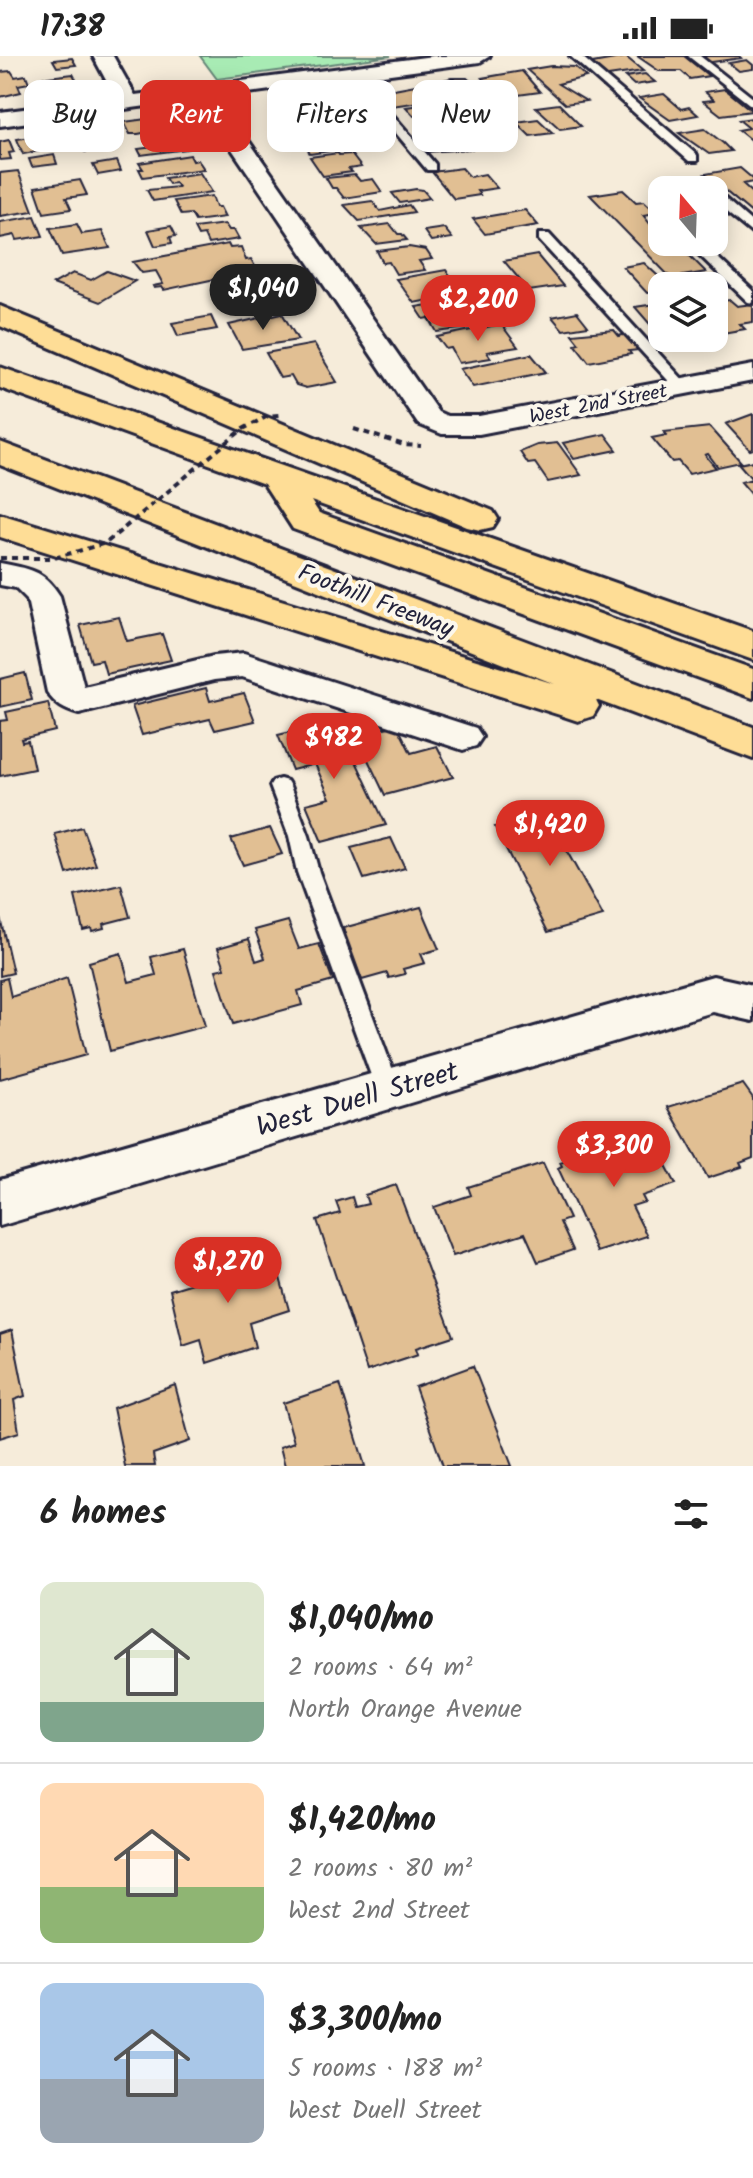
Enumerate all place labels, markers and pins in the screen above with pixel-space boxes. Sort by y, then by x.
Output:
pin: $1,040 [198,264,328,332]
pin: $2,200 [413,275,543,343]
pin: $982 [287,713,381,781]
pin: $1,420 [485,800,615,868]
pin: $3,300 [549,1121,679,1189]
pin: $1,270 [163,1237,293,1305]

